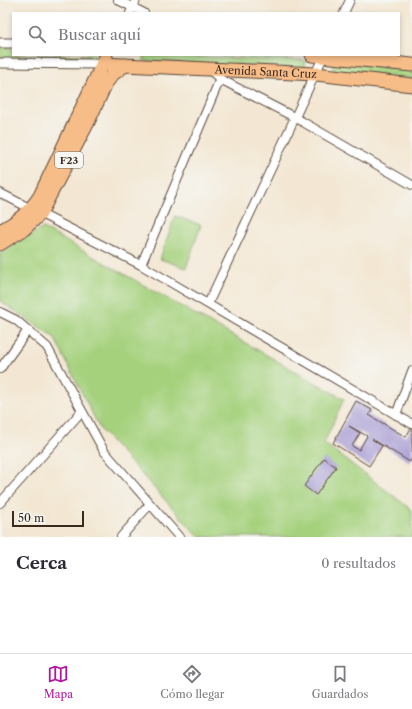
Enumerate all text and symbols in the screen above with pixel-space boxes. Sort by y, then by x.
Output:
search box [12,12,400,56]
icon: search [26,23,48,45]
text: Buscar aquí [58,25,141,44]
street label: Avenida Santa Cruz [213,62,318,81]
road number: F23 [55,152,83,168]
scale bar [12,509,84,528]
text: 50 m [18,511,44,525]
text: Cerca [16,553,67,573]
text: 0 resultados [321,555,396,571]
tab: Mapa [44,663,73,701]
tab: Cómo llegar [160,663,224,701]
tab: Guardados [312,663,368,701]

